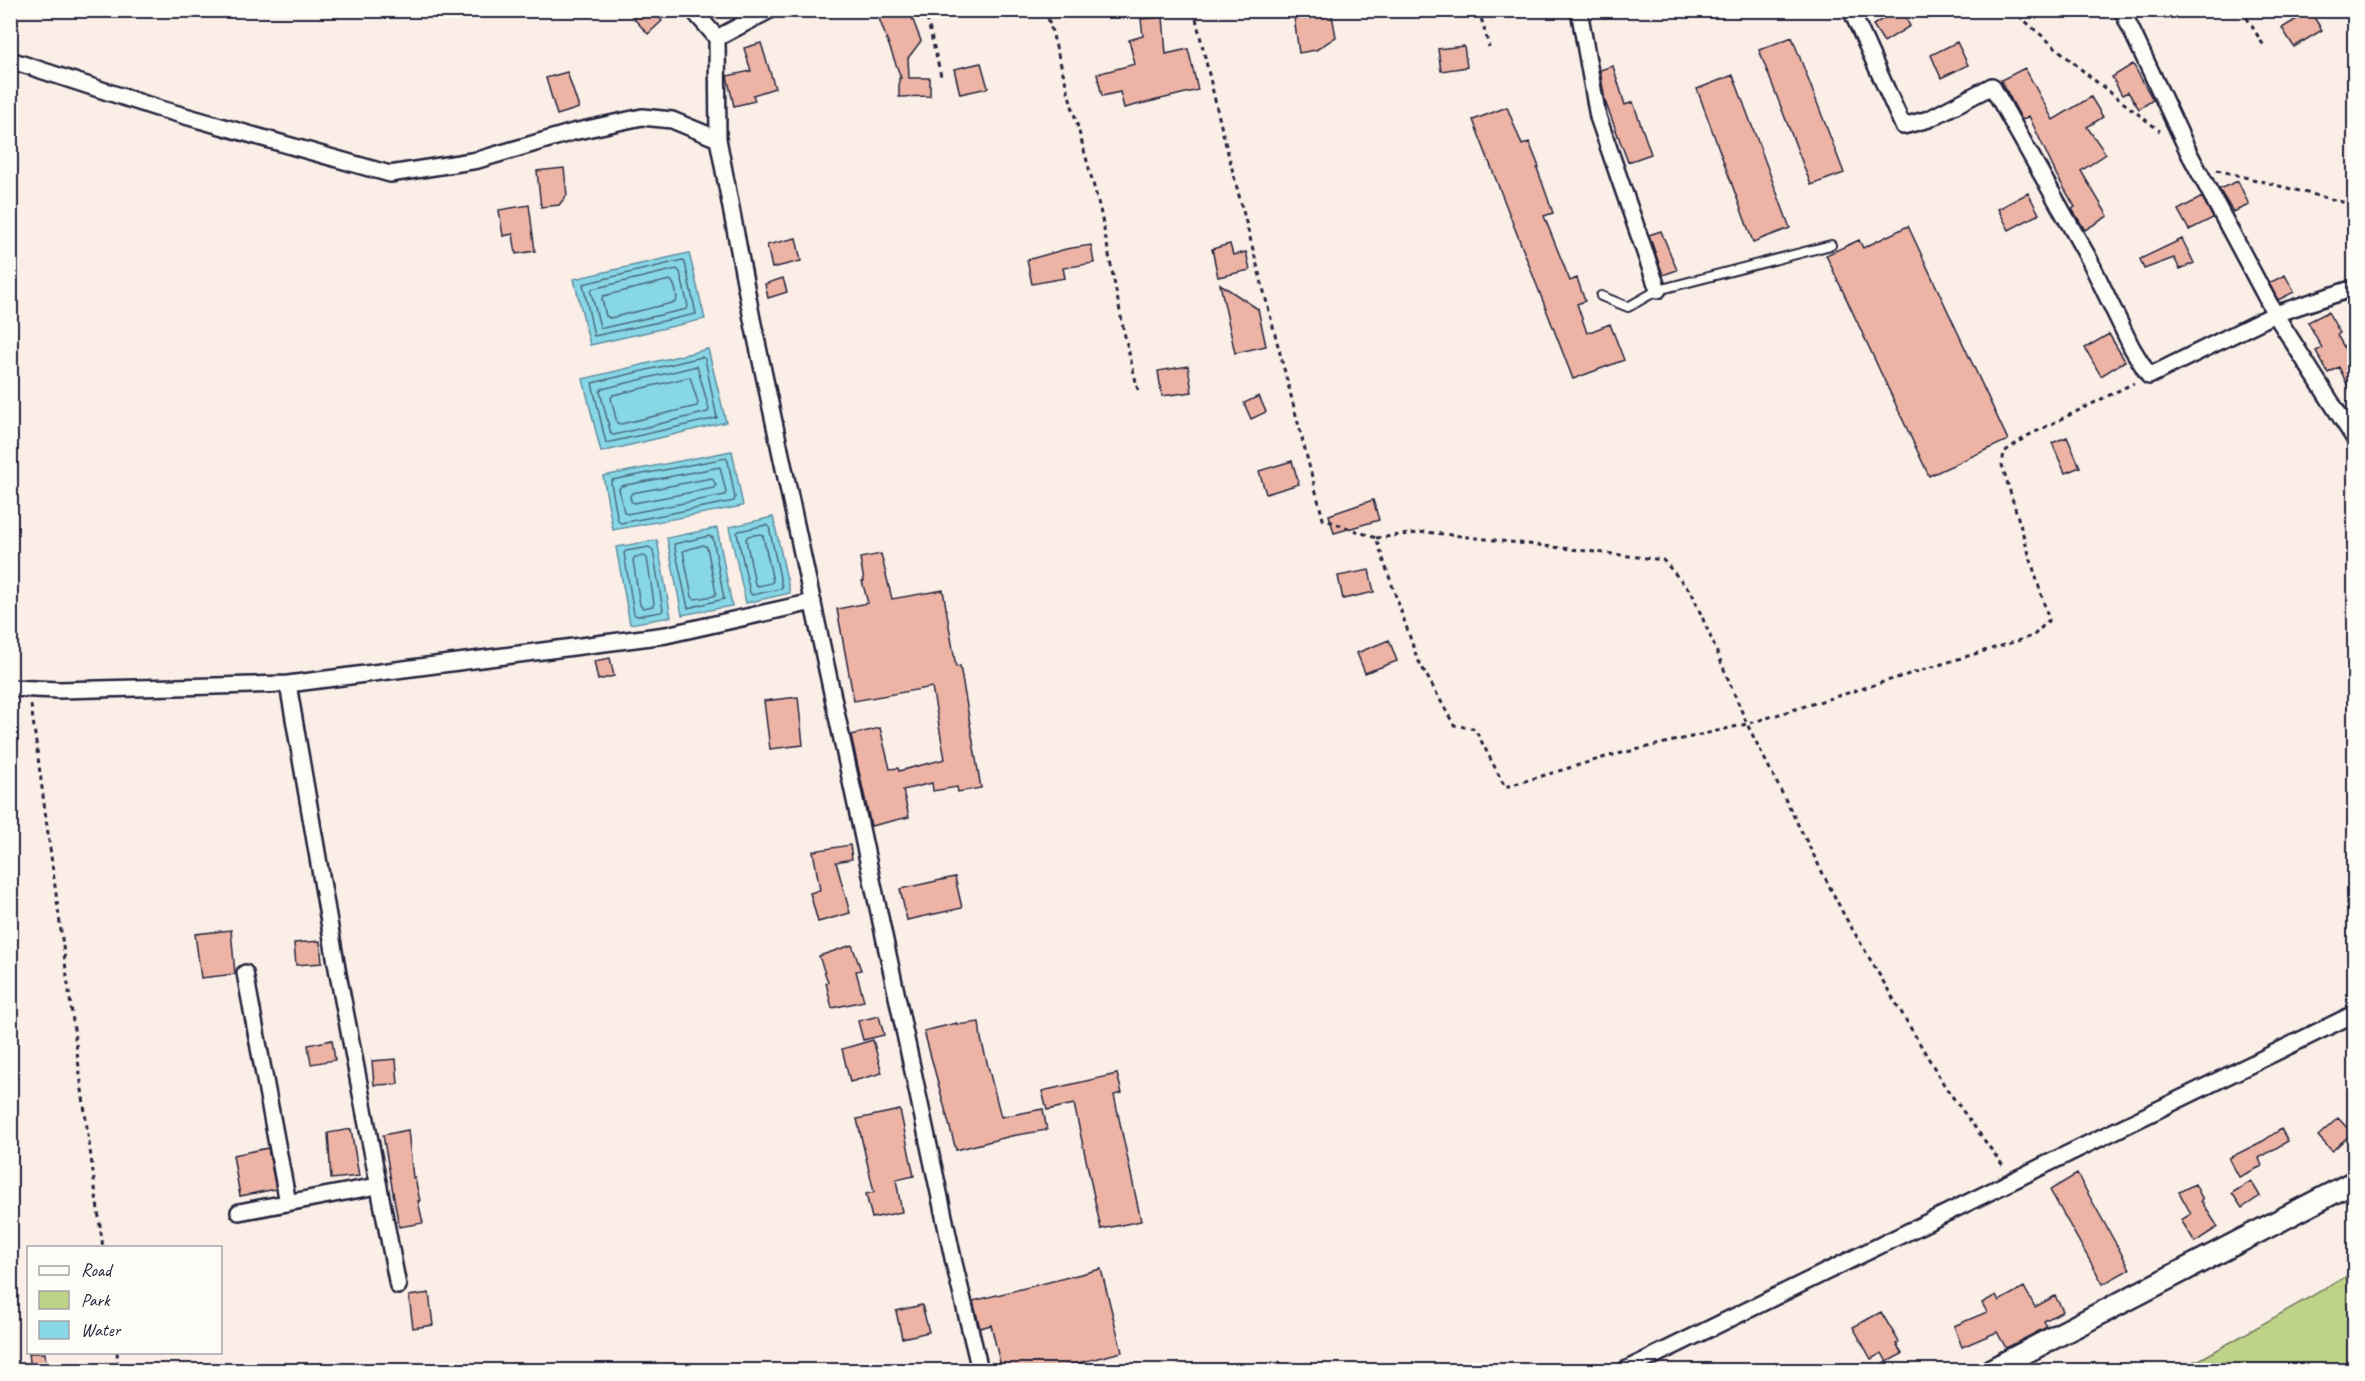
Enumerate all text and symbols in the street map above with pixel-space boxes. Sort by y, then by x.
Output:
legend [27,1246,222,1354]
text: Road [81,1259,114,1281]
text: Park [81,1289,111,1311]
text: Water [81,1319,122,1341]

